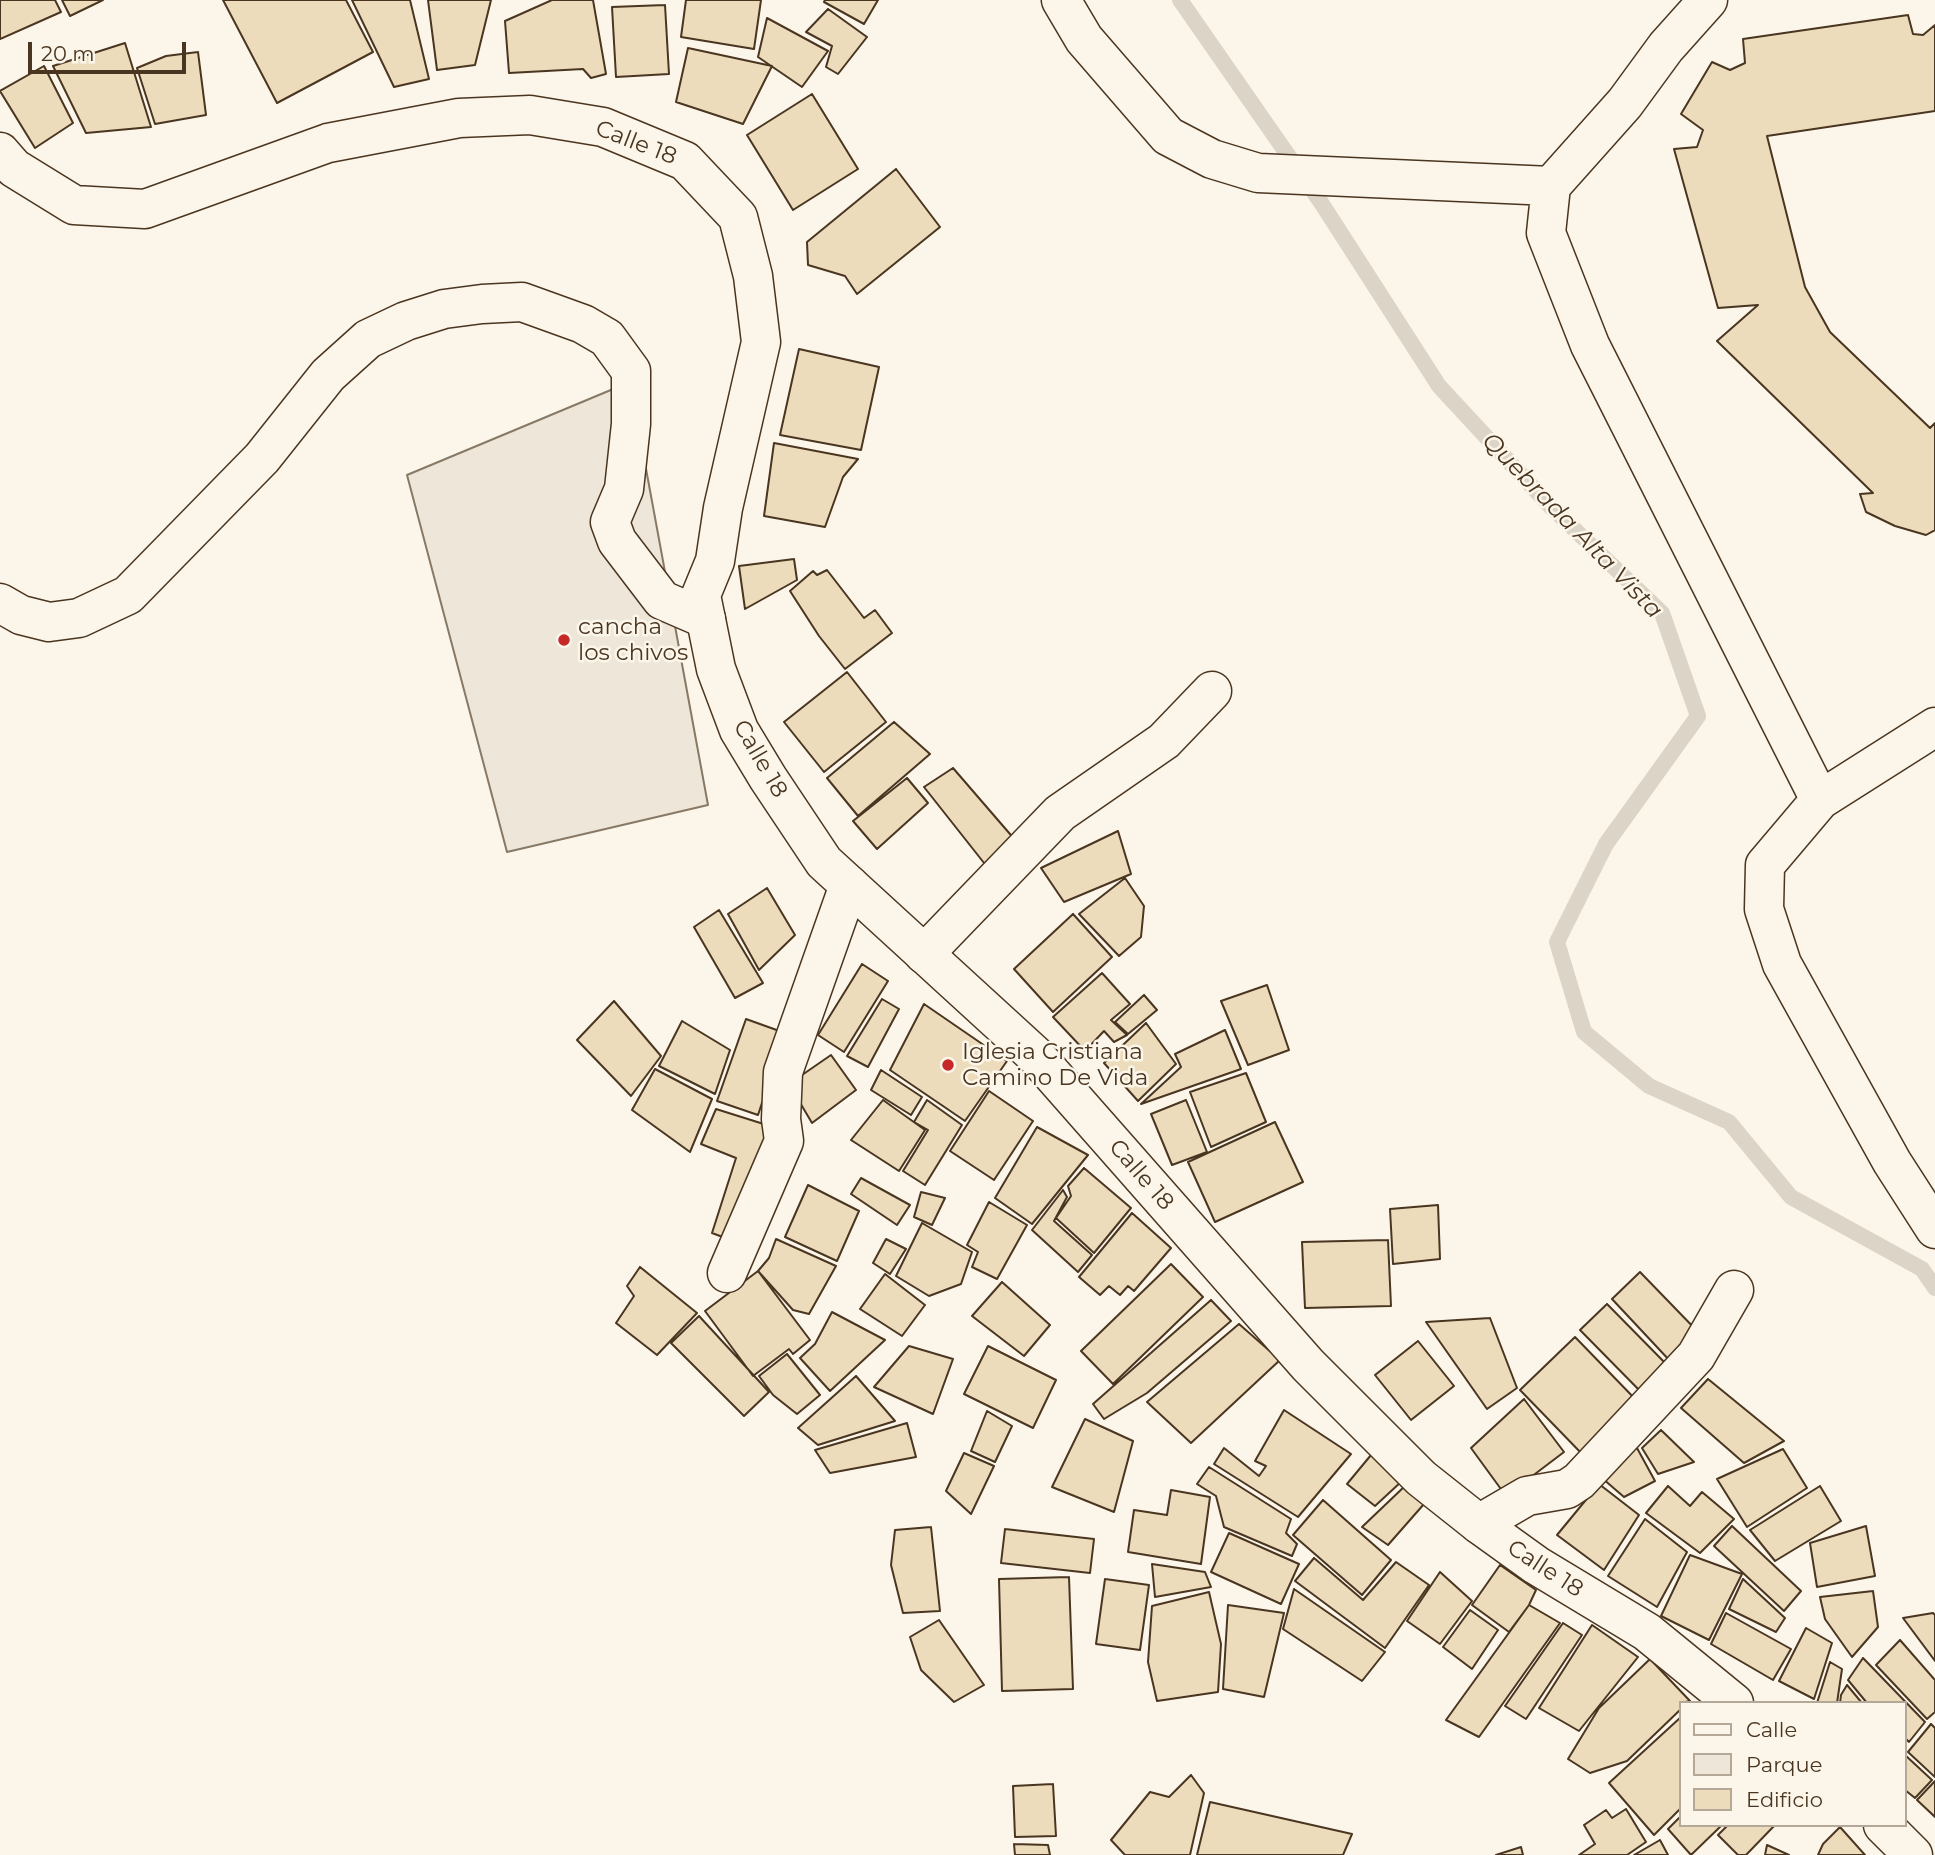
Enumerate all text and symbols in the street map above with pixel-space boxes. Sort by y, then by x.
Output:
scale bar [32,28,189,72]
text: 20 m [41,41,95,66]
street label: Calle 18 [591,115,681,171]
water label: Quebrada Alta Vista [1476,427,1668,625]
place label: cancha los chivos [578,613,688,667]
marker: cancha los chivos [556,632,572,648]
street label: Calle 18 [727,715,793,803]
place label: Iglesia Cristiana Camino De Vida [962,1038,1148,1092]
marker: Iglesia Cristiana Camino De Vida [940,1057,956,1073]
street label: Calle 18 [1103,1134,1179,1216]
street label: Calle 18 [1502,1534,1588,1604]
legend [1680,1701,1907,1827]
text: Calle [1746,1717,1797,1742]
text: Parque [1746,1752,1822,1777]
text: Edificio [1746,1787,1823,1812]

